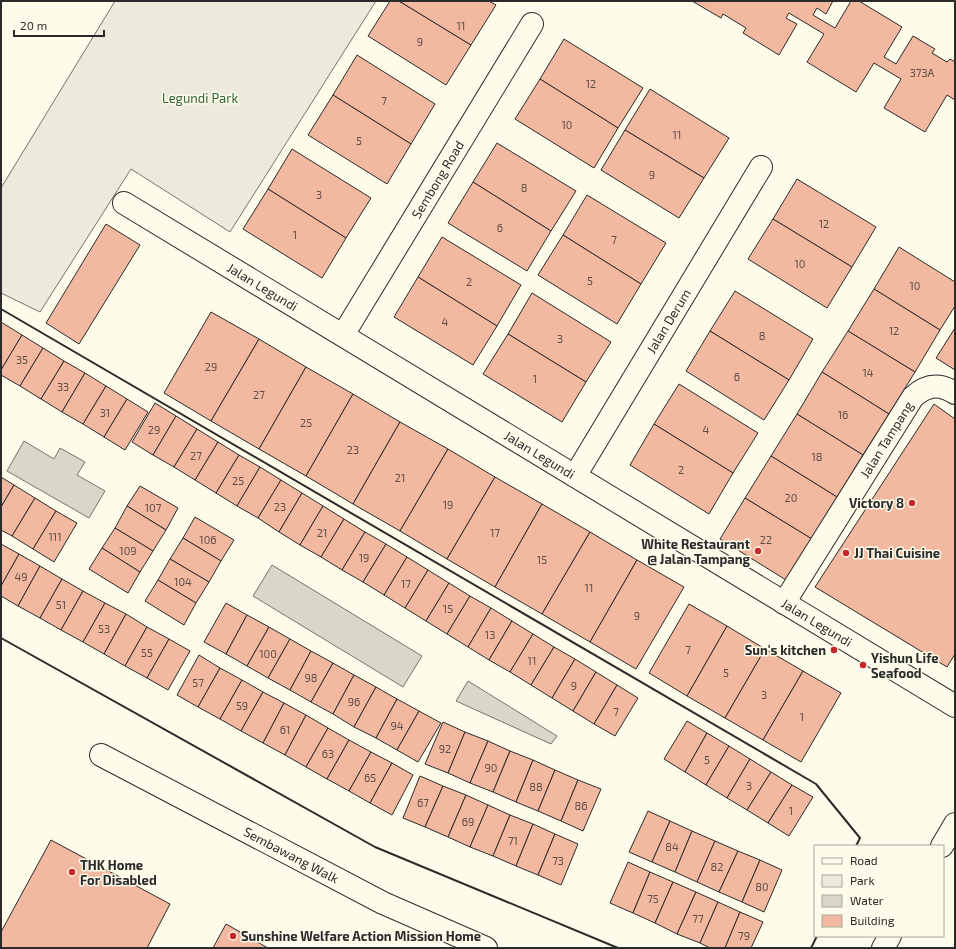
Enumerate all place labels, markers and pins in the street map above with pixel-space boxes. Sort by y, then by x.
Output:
place label: Victory 8 [849,495,904,511]
marker: Victory 8 [907,498,917,508]
place label: White Restaurant @ Jalan Tampang [641,536,751,567]
place label: JJ Thai Cuisine [854,545,940,561]
marker: White Restaurant @ Jalan Tampang [753,546,763,556]
marker: JJ Thai Cuisine [841,548,851,558]
place label: Sun's kitchen [745,642,826,658]
marker: Sun's kitchen [829,645,839,655]
place label: Yishun Life Seafood [871,650,939,681]
marker: Yishun Life Seafood [858,660,868,670]
place label: THK Home For Disabled [80,857,157,888]
marker: THK Home For Disabled [67,867,77,877]
place label: Sunshine Welfare Action Mission Home [241,928,481,944]
marker: Sunshine Welfare Action Mission Home [228,931,238,941]

